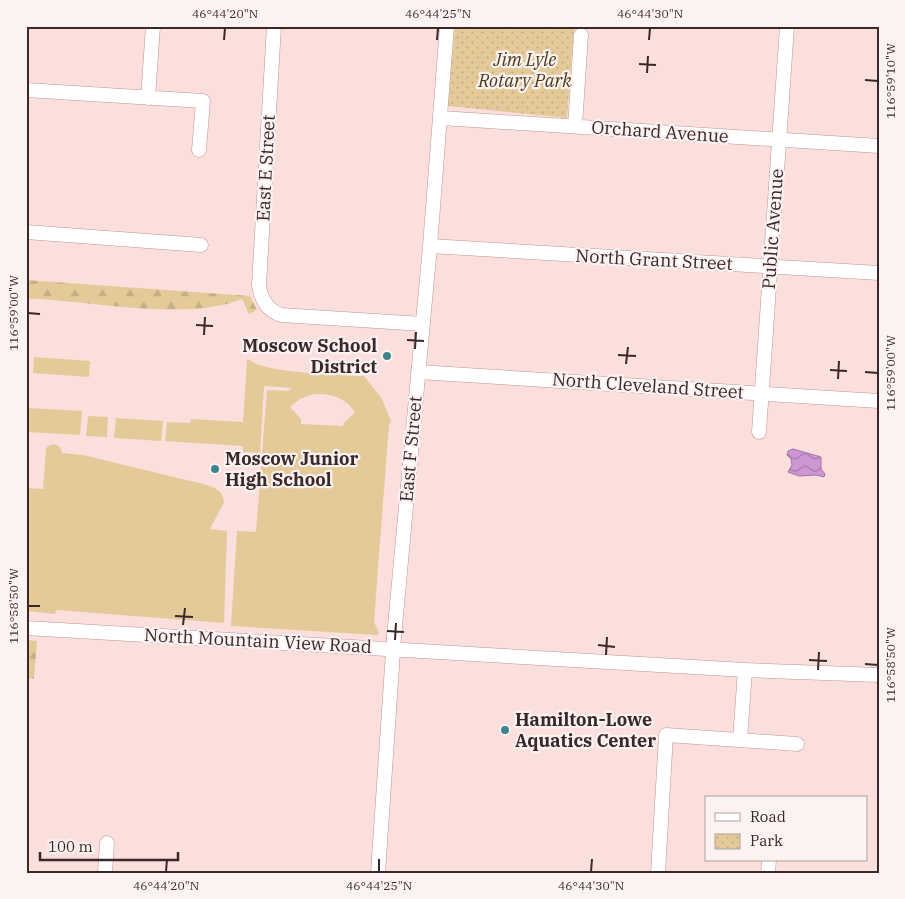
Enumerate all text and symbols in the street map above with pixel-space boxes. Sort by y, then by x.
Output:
text: 46°44'20"N [192,6,258,21]
text: 46°44'25"N [405,6,471,21]
text: 46°44'30"N [617,6,683,21]
text: 116°59'10"W [883,43,898,119]
park label: Jim Lyle Rotary Park [477,48,572,92]
street label: East E Street [251,114,280,222]
street label: Orchard Avenue [591,115,729,148]
street label: Public Avenue [757,168,788,290]
street label: North Grant Street [575,244,733,275]
text: 116°59'00"W [6,275,21,351]
place label: Moscow School District [242,334,377,378]
text: 116°59'00"W [883,335,898,411]
marker: Moscow School District [381,350,393,362]
street label: North Cleveland Street [551,367,745,404]
street label: East F Street [394,395,427,503]
place label: Moscow Junior High School [225,447,358,491]
marker: Moscow Junior High School [209,463,221,475]
text: 116°58'50"W [6,568,21,644]
street label: North Mountain View Road [144,623,373,658]
text: 116°58'50"W [883,627,898,703]
place label: Hamilton-Lowe Aquatics Center [515,708,656,752]
marker: Hamilton-Lowe Aquatics Center [499,724,511,736]
legend [705,796,868,862]
text: Road [750,807,786,826]
scale bar [40,829,178,861]
text: Park [750,831,783,850]
text: 100 m [48,837,93,856]
text: 46°44'20"N [133,878,199,893]
text: 46°44'25"N [346,878,412,893]
text: 46°44'30"N [558,878,624,893]

